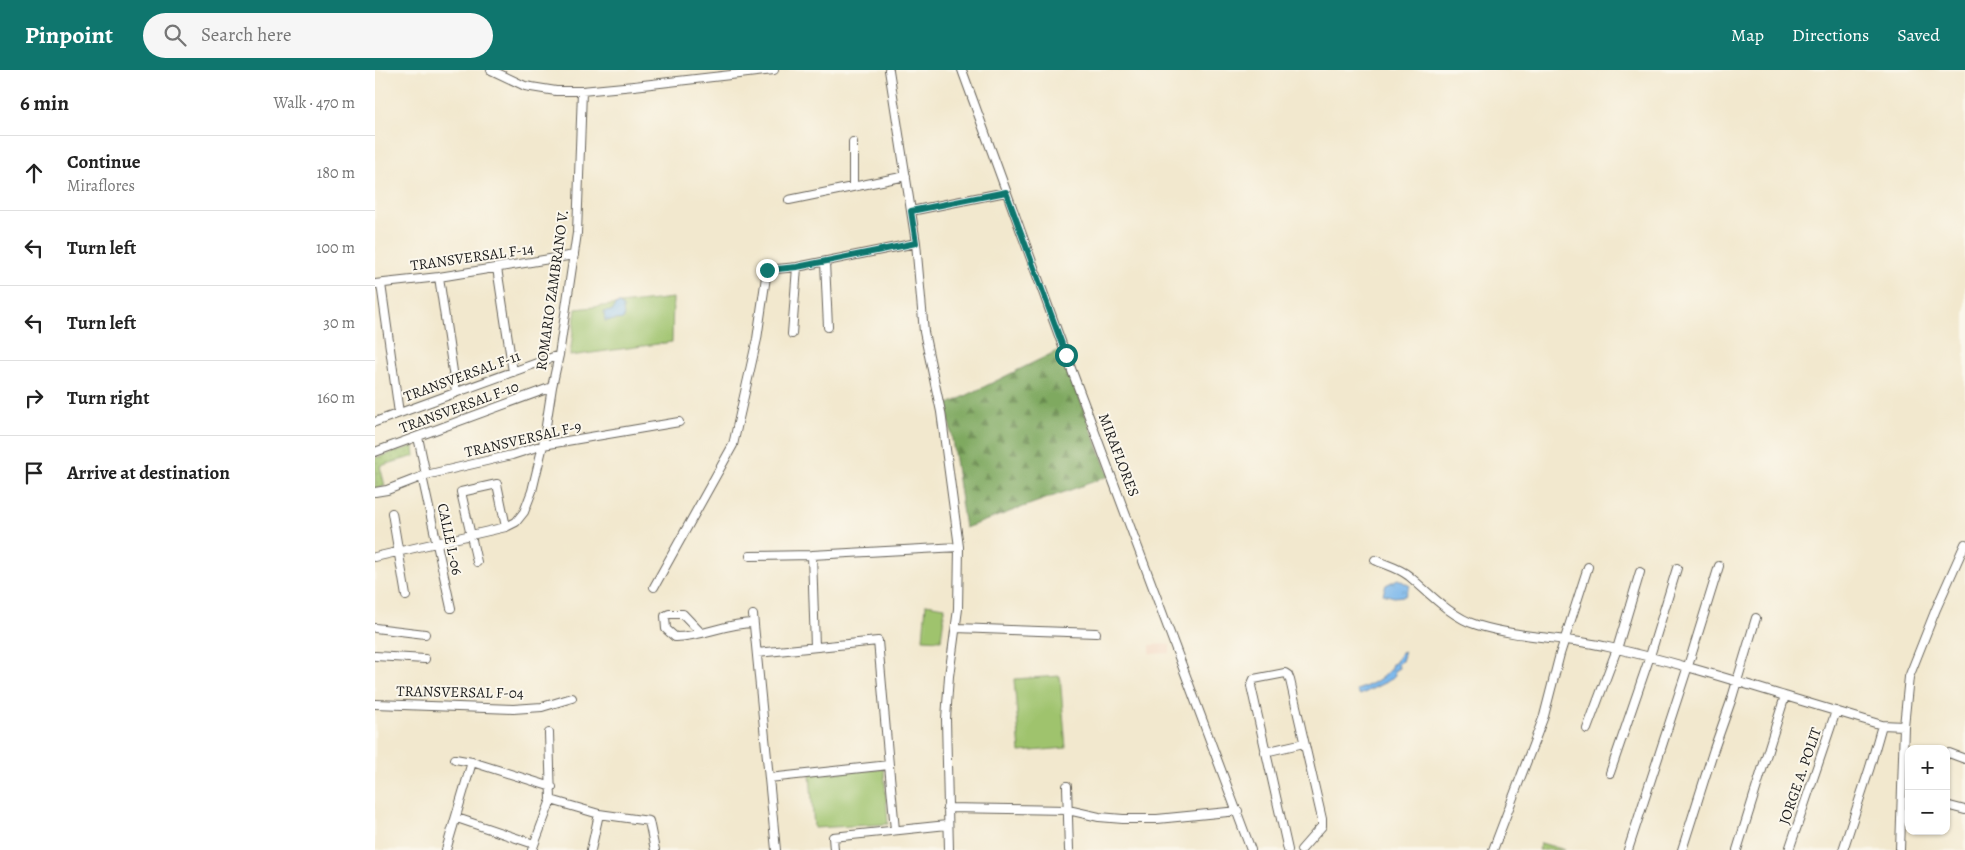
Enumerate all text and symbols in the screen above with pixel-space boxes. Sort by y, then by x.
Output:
search box [143,13,493,58]
text: Pinpoint [25,19,113,51]
icon: search [161,21,189,49]
text: Search here [201,22,291,48]
text: Map [1731,23,1764,47]
text: Directions [1792,23,1869,47]
text: Saved [1897,23,1940,47]
text: 6 min [20,89,69,117]
text: Walk · 470 m [274,92,355,114]
text: Continue [67,149,141,175]
icon: ahead [20,159,48,187]
text: 180 m [317,162,355,184]
text: Miraflores [67,175,135,197]
street label: ROMARIO ZAMBRANO V. [531,208,573,372]
icon: left [20,234,48,262]
text: Turn left [67,235,136,261]
text: 100 m [316,237,355,259]
street label: TRANSVERSAL F-14 [409,238,535,276]
route end [756,259,779,282]
icon: left [20,309,48,337]
text: Turn left [67,310,136,336]
text: 30 m [323,312,355,334]
route start [1055,344,1078,367]
street label: TRANSVERSAL F-11 [401,346,523,406]
street label: TRANSVERSAL F-10 [397,376,521,438]
icon: right [20,384,48,412]
text: Turn right [67,385,149,411]
text: 160 m [317,387,355,409]
street label: MIRAFLORES [1094,410,1144,500]
street label: TRANSVERSAL F-9 [463,416,583,462]
icon: arrive [20,459,48,487]
text: Arrive at destination [67,460,230,486]
street label: CALLE L-06 [433,501,467,577]
street label: TRANSVERSAL F-04 [396,681,524,703]
street label: JORGE A. POLIT [1774,724,1826,827]
map controls [1905,745,1950,835]
button: + [1905,745,1950,790]
button: − [1905,790,1950,835]

